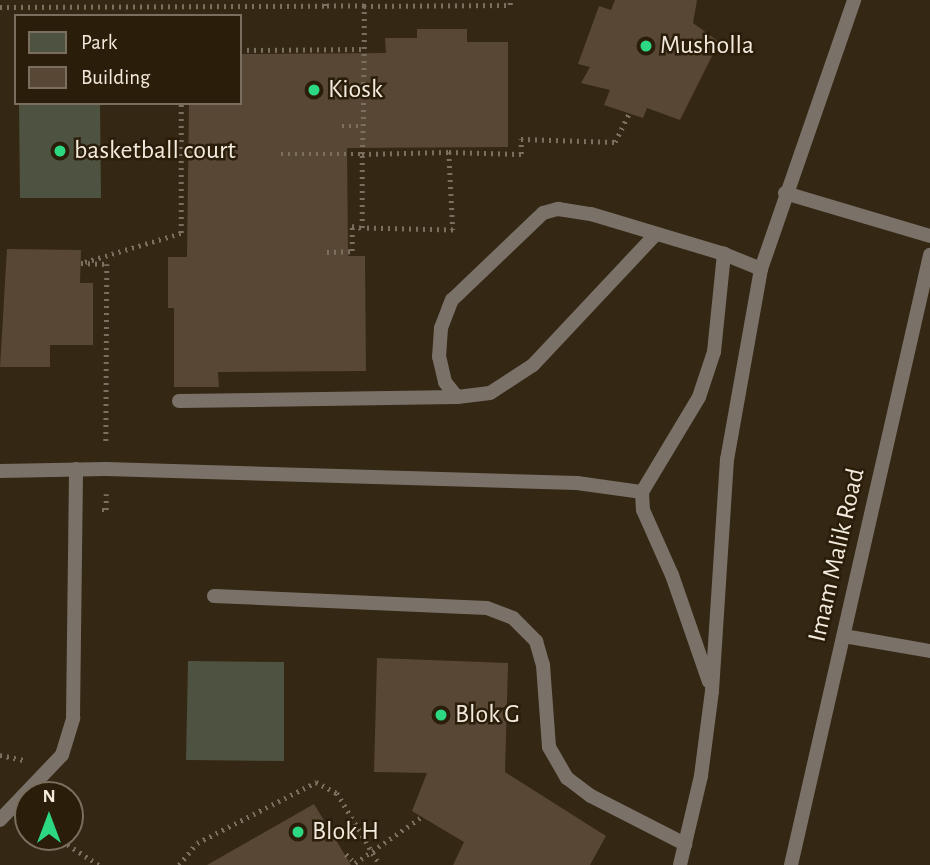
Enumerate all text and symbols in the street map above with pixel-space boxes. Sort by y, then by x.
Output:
legend [14,14,242,105]
place label: Musholla [660,30,754,62]
text: Park [81,32,117,53]
marker: Musholla [638,38,654,54]
text: Building [81,67,150,88]
place label: Kiosk [328,74,383,106]
marker: Kiosk [306,82,322,98]
place label: basketball court [74,135,236,167]
marker: basketball court [52,143,68,159]
street label: Imam Malik Road [802,465,872,645]
place label: Blok G [455,699,520,731]
marker: Blok G [433,707,449,723]
north arrow [14,781,84,851]
text: N [42,787,56,806]
place label: Blok H [312,816,379,848]
marker: Blok H [290,824,306,840]

